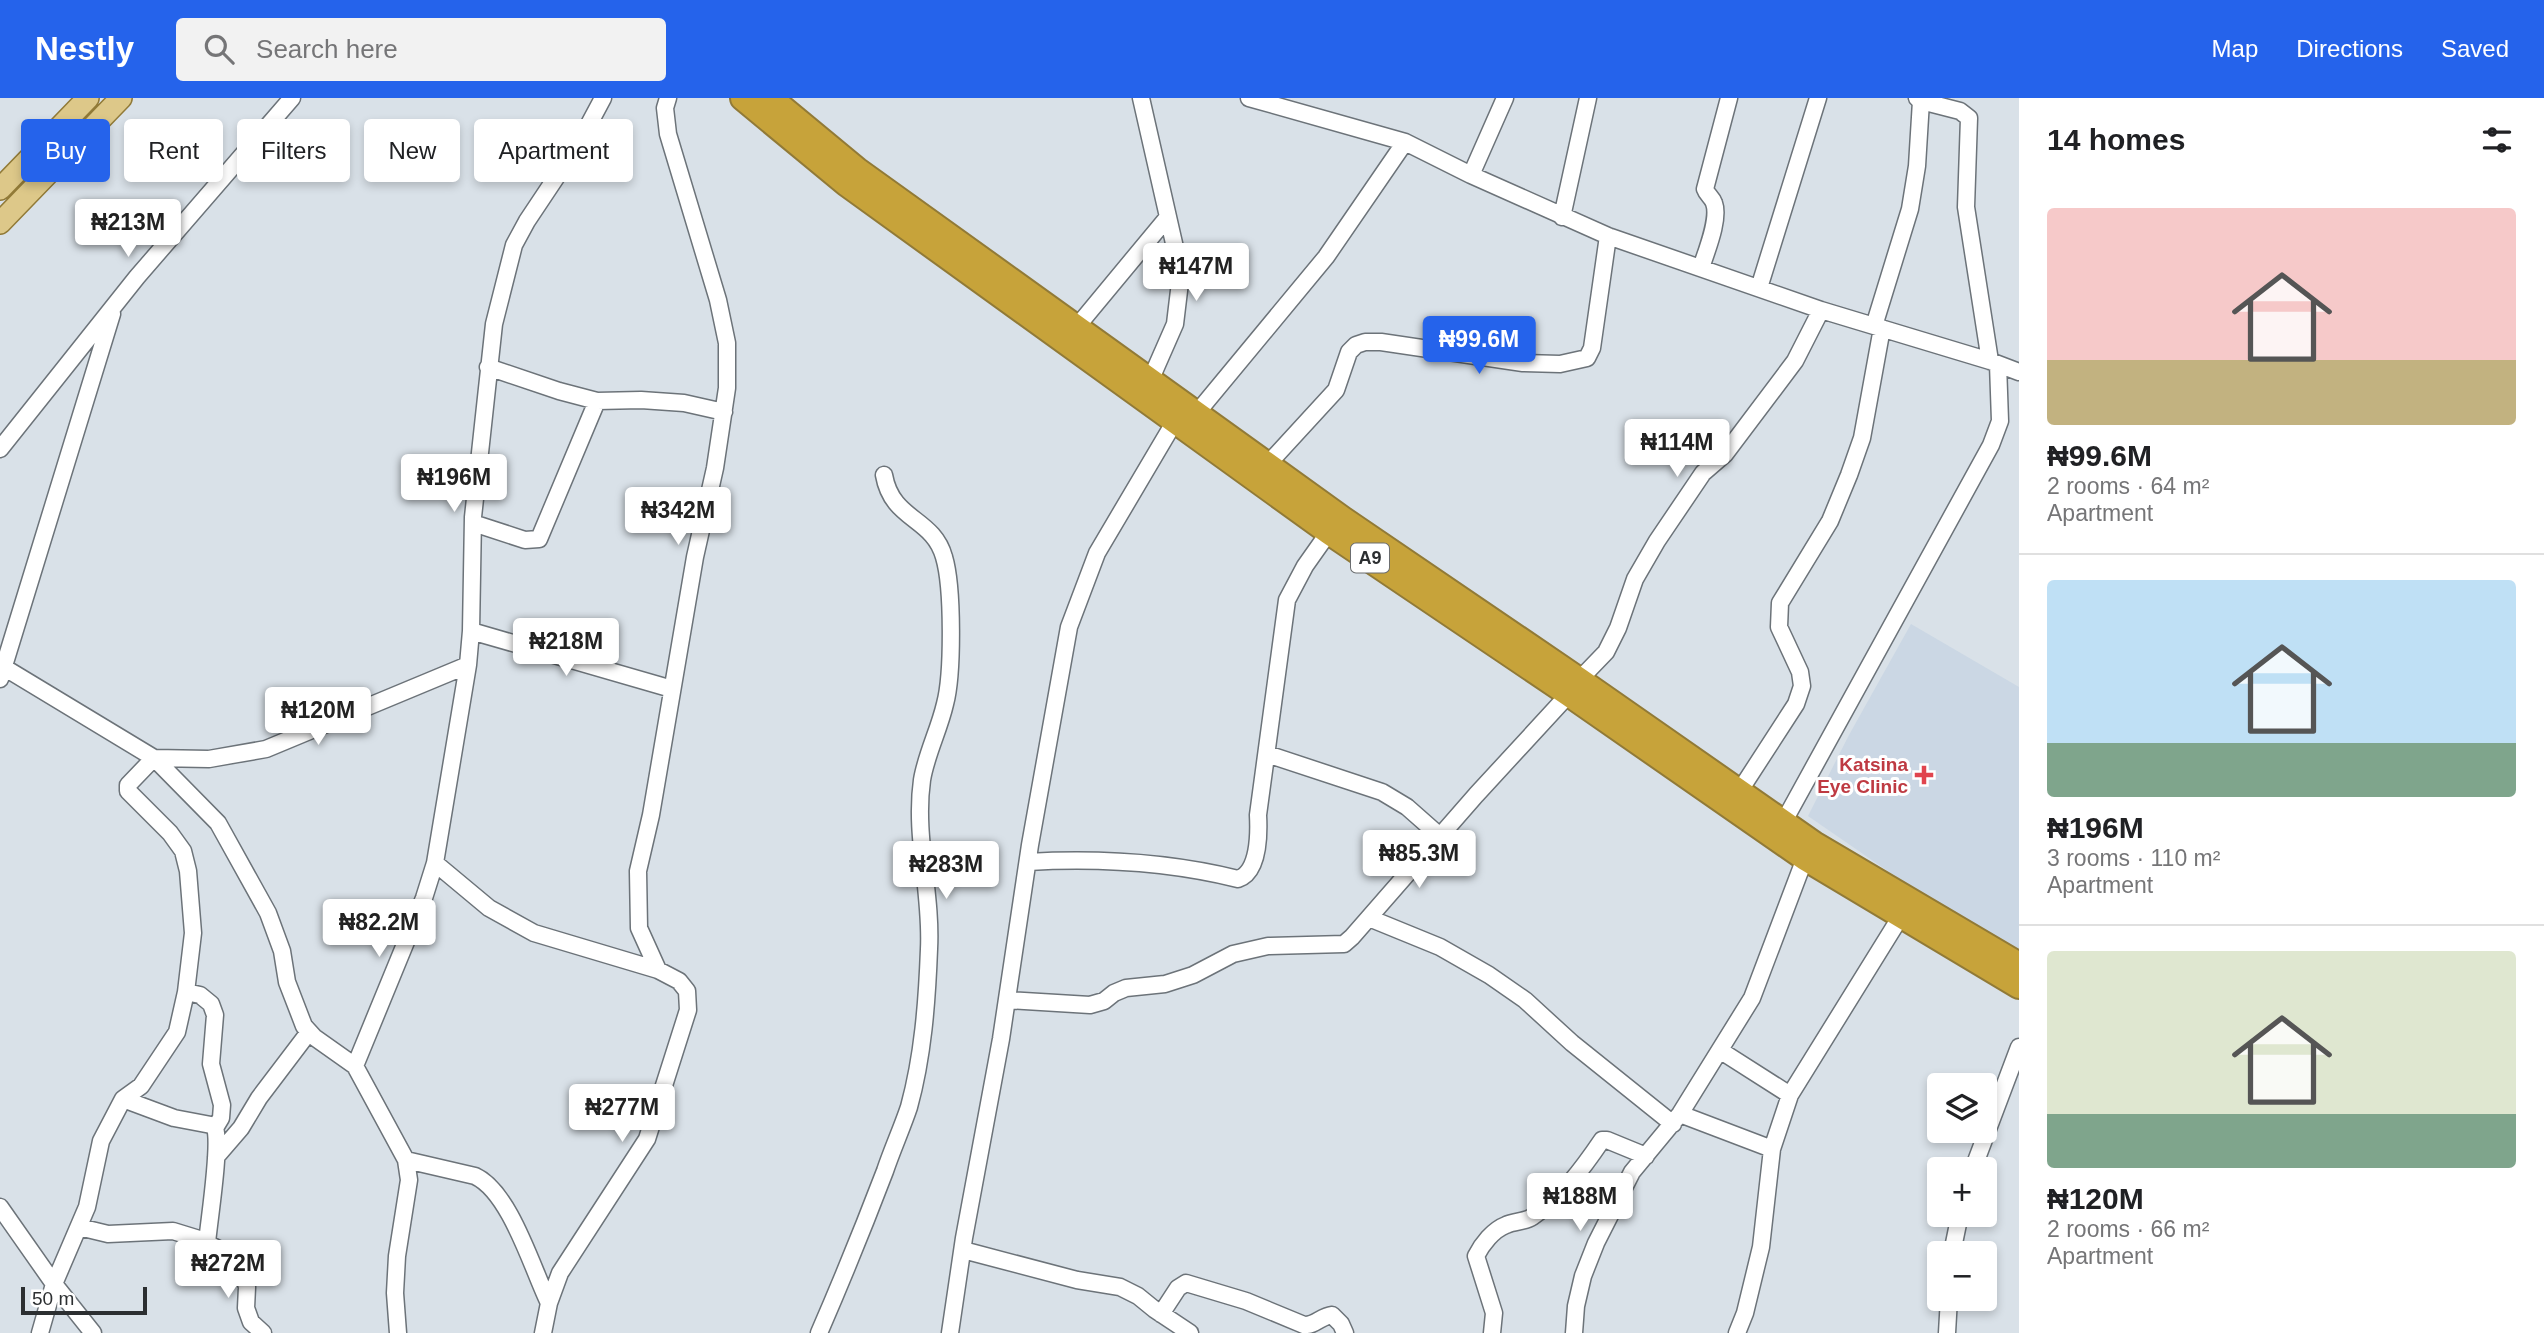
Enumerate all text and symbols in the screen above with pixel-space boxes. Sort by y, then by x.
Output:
search box [176,18,666,81]
text: Nestly [35,30,134,67]
icon: search [200,30,238,68]
text: Search here [256,34,398,64]
text: Map [2212,35,2258,62]
text: Directions [2296,35,2403,62]
text: Saved [2441,35,2509,62]
chip: Buy [21,119,110,182]
chip: Rent [124,119,223,182]
chip: Filters [237,119,350,182]
chip: New [364,119,460,182]
chip: Apartment [474,119,633,182]
icon: filters [2478,121,2516,159]
text: 14 homes [2047,123,2185,156]
pin: ₦213M [79,200,177,259]
text: ₦213M [91,209,165,235]
pin: ₦147M [1147,244,1245,303]
text: ₦147M [1159,253,1233,279]
icon: home [2219,254,2345,380]
pin: ₦99.6M [1422,316,1536,376]
text: ₦99.6M [1439,326,1519,352]
pin: ₦114M [1628,420,1726,479]
text: ₦114M [1641,429,1713,455]
text: ₦99.6M [2047,439,2152,472]
pin: ₦196M [405,454,503,514]
text: ₦196M [417,464,491,490]
text: 2 rooms · 64 m² [2047,473,2209,499]
pin: ₦342M [629,488,727,547]
text: ₦342M [641,497,715,523]
text: Apartment [2047,500,2153,526]
road number: A9 [1351,544,1389,572]
pin: ₦218M [517,618,615,678]
icon: home [2219,626,2345,752]
text: ₦218M [529,628,603,654]
pin: ₦120M [269,688,367,747]
text: ₦120M [281,697,355,723]
place label: Katsina Eye Clinic [1817,754,1908,797]
marker: Katsina Eye Clinic [1914,765,1934,785]
text: ₦196M [2047,811,2144,844]
pin: ₦85.3M [1362,830,1476,890]
text: ₦85.3M [1379,840,1459,866]
pin: ₦283M [897,842,995,901]
text: 3 rooms · 110 m² [2047,845,2220,871]
text: ₦283M [909,851,983,877]
text: Apartment [2047,872,2153,898]
pin: ₦82.2M [322,900,436,959]
text: ₦82.2M [339,909,419,935]
icon: home [2219,997,2345,1123]
map controls [1927,1073,1997,1311]
button: layers [1927,1073,1997,1143]
pin: ₦277M [573,1084,671,1144]
text: ₦277M [585,1094,659,1120]
button: + [1927,1157,1997,1227]
pin: ₦188M [1531,1174,1629,1233]
text: ₦120M [2047,1182,2144,1215]
text: ₦188M [1543,1183,1617,1209]
text: 2 rooms · 66 m² [2047,1216,2209,1242]
pin: ₦272M [179,1240,277,1300]
button: − [1927,1241,1997,1311]
text: Apartment [2047,1243,2153,1269]
text: ₦272M [191,1250,265,1276]
scale bar [21,1284,147,1316]
text: 50 m [32,1288,74,1309]

